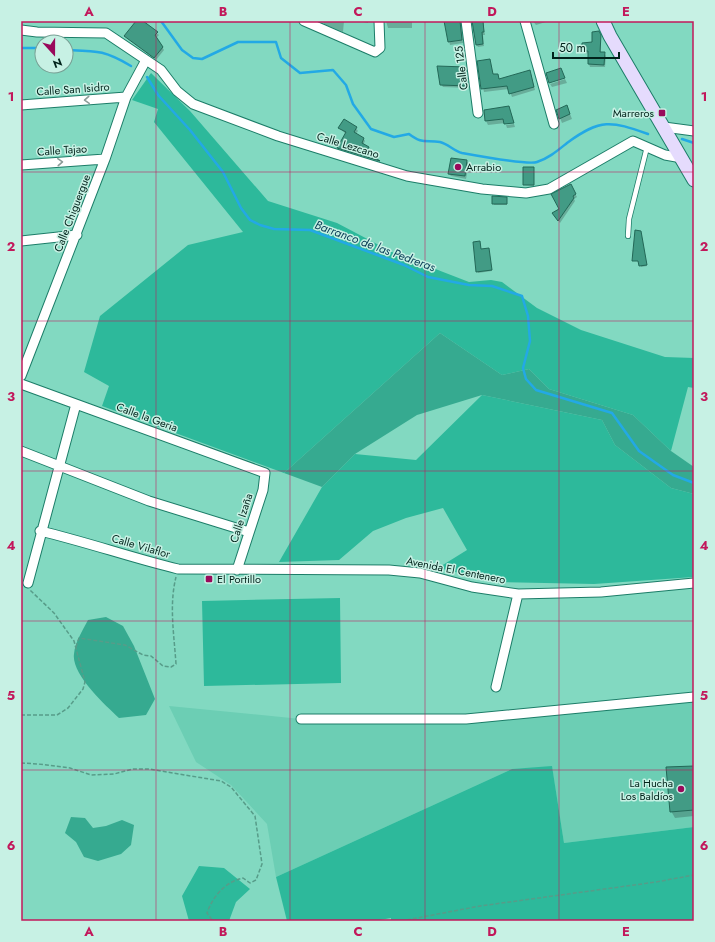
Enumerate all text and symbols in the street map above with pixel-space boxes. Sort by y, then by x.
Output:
text: A [83,2,94,21]
text: B [219,2,228,21]
text: C [353,2,363,21]
text: D [487,2,497,21]
text: E [622,2,630,21]
north arrow [34,34,74,74]
scale bar [553,34,619,60]
text: 50 m [559,39,586,57]
street label: Calle 125 [450,45,472,91]
text: N [51,54,65,72]
street label: Calle San Isidro [36,78,110,100]
text: 1 [8,87,14,106]
text: 1 [701,87,707,106]
one-way arrow [84,95,90,104]
place label: Marreros [613,105,655,121]
marker: Marreros [657,108,667,118]
street label: Calle Lezcano [315,128,381,162]
street label: Calle Tajao [36,140,88,160]
one-way arrow [57,158,63,167]
place label: Arrabio [466,159,501,175]
marker: Arrabio [453,162,463,172]
street label: Calle Chiguergue [50,172,94,254]
water label: Barranco de las Pedreras [312,216,438,276]
text: 2 [7,237,15,256]
text: 2 [700,237,708,256]
text: 3 [7,387,15,406]
text: 3 [700,387,708,406]
street label: Calle la Geria [114,399,180,435]
street label: Calle Izaña [226,491,256,545]
street label: Calle Vilaflor [110,530,172,562]
text: 4 [6,536,16,555]
text: 4 [699,536,709,555]
street label: Avenida El Centenero [405,553,507,587]
place label: El Portillo [217,571,261,587]
marker: El Portillo [204,574,214,584]
text: 5 [7,686,15,705]
text: 5 [700,686,708,705]
place label: La Hucha Los Baldíos [621,775,674,804]
marker: La Hucha Los Baldíos [676,784,686,794]
text: 6 [7,836,16,855]
text: 6 [700,836,709,855]
text: A [83,922,94,941]
text: B [219,922,228,941]
text: C [353,922,363,941]
text: D [487,922,497,941]
text: E [622,922,630,941]

